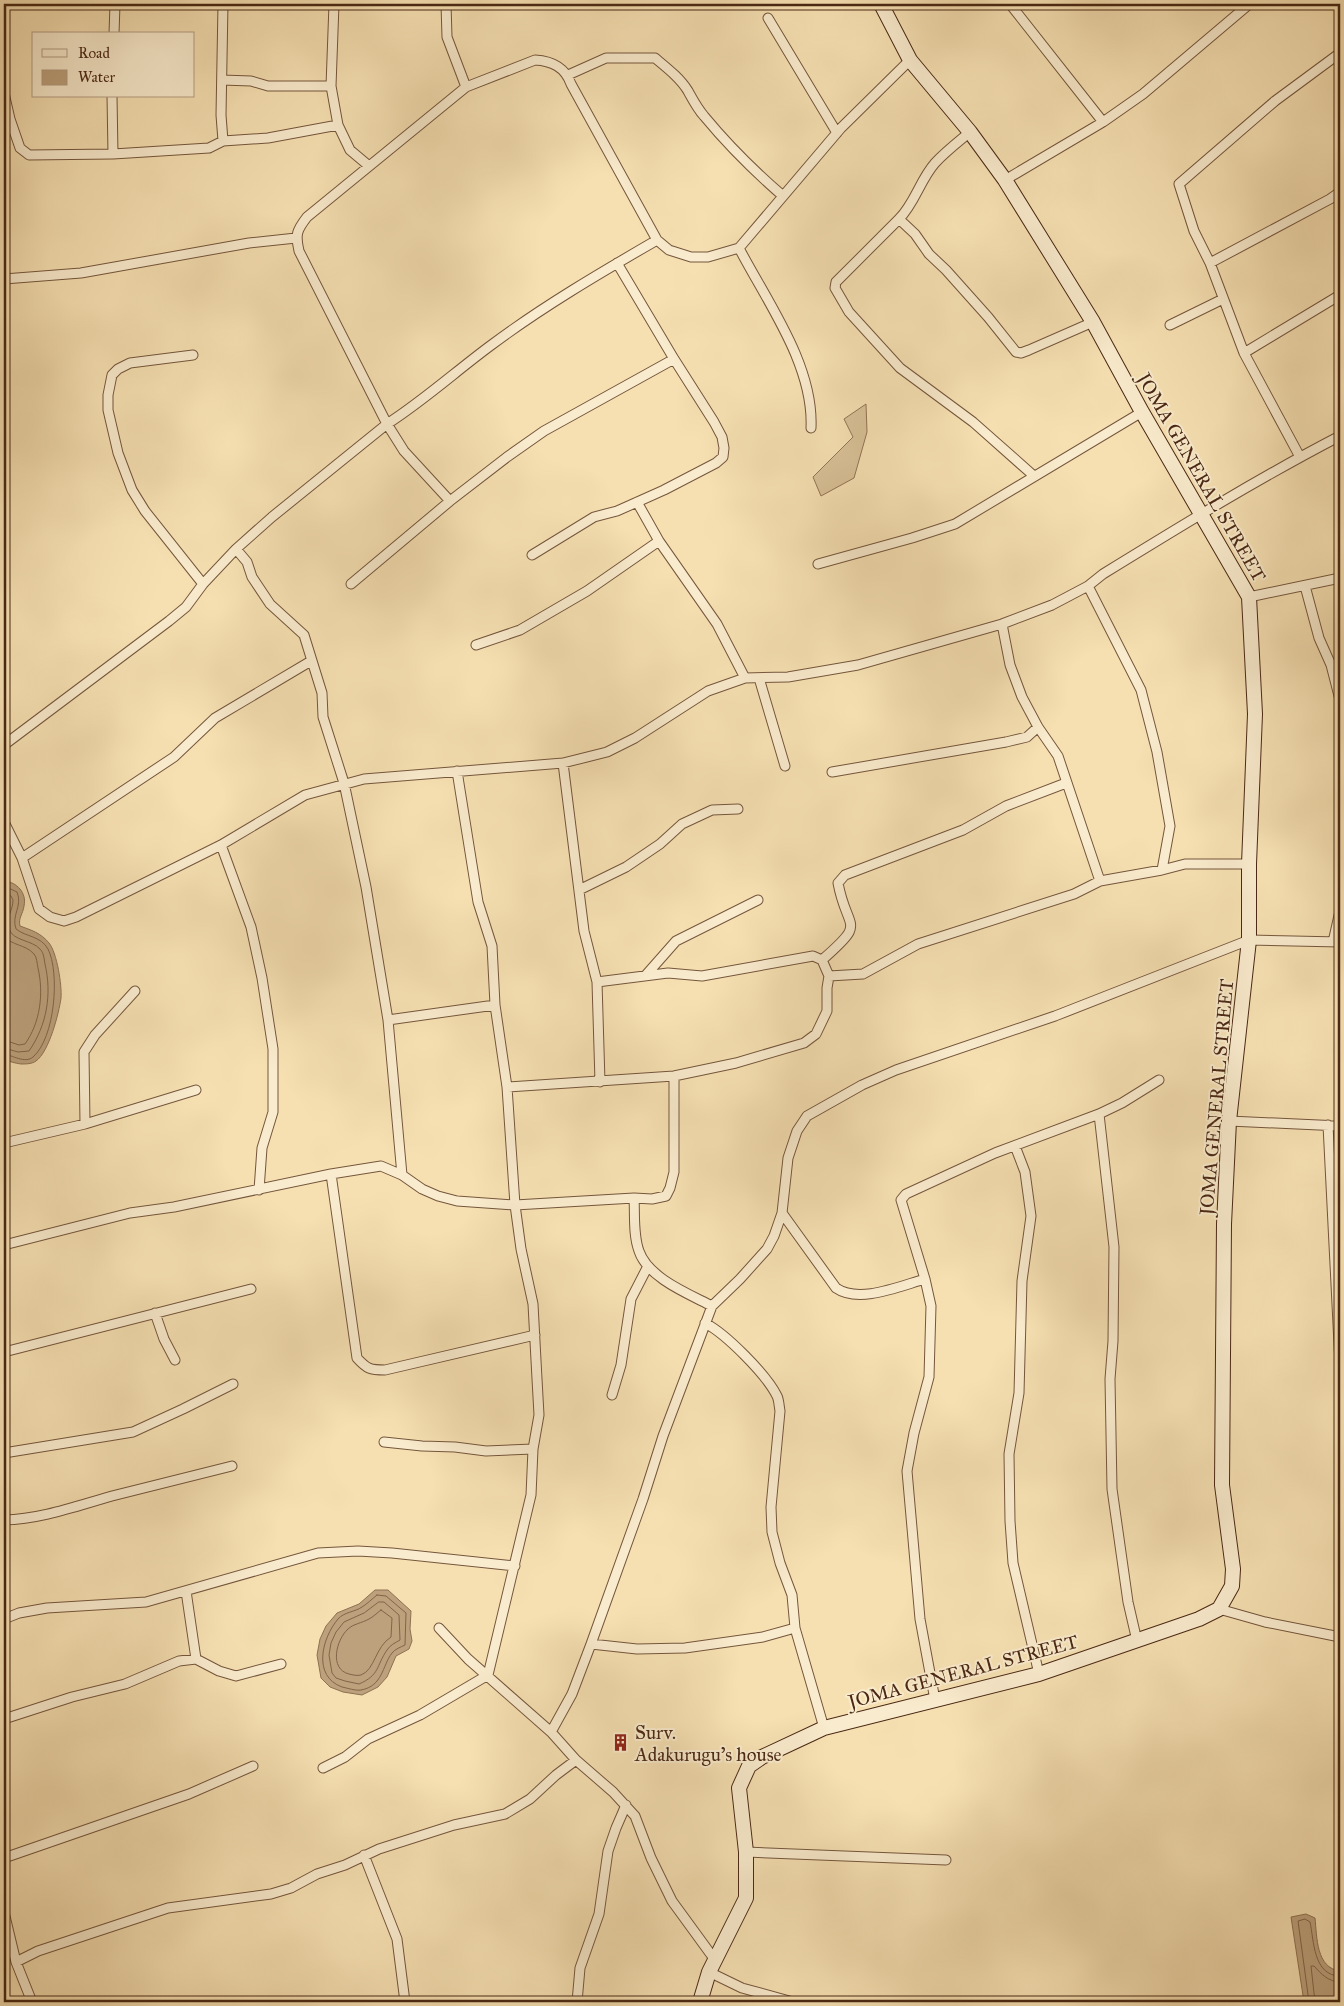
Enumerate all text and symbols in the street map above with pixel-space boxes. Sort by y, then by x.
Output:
legend [32,32,195,98]
text: Road [78,44,110,62]
text: Water [78,68,115,86]
street label: JOMA GENERAL STREET [1130,367,1271,586]
street label: JOMA GENERAL STREET [1195,978,1239,1218]
street label: JOMA GENERAL STREET [844,1630,1081,1715]
place label: Surv. Adakurugu's house [634,1721,782,1767]
building icon: Surv. Adakurugu's house [611,1733,631,1753]

